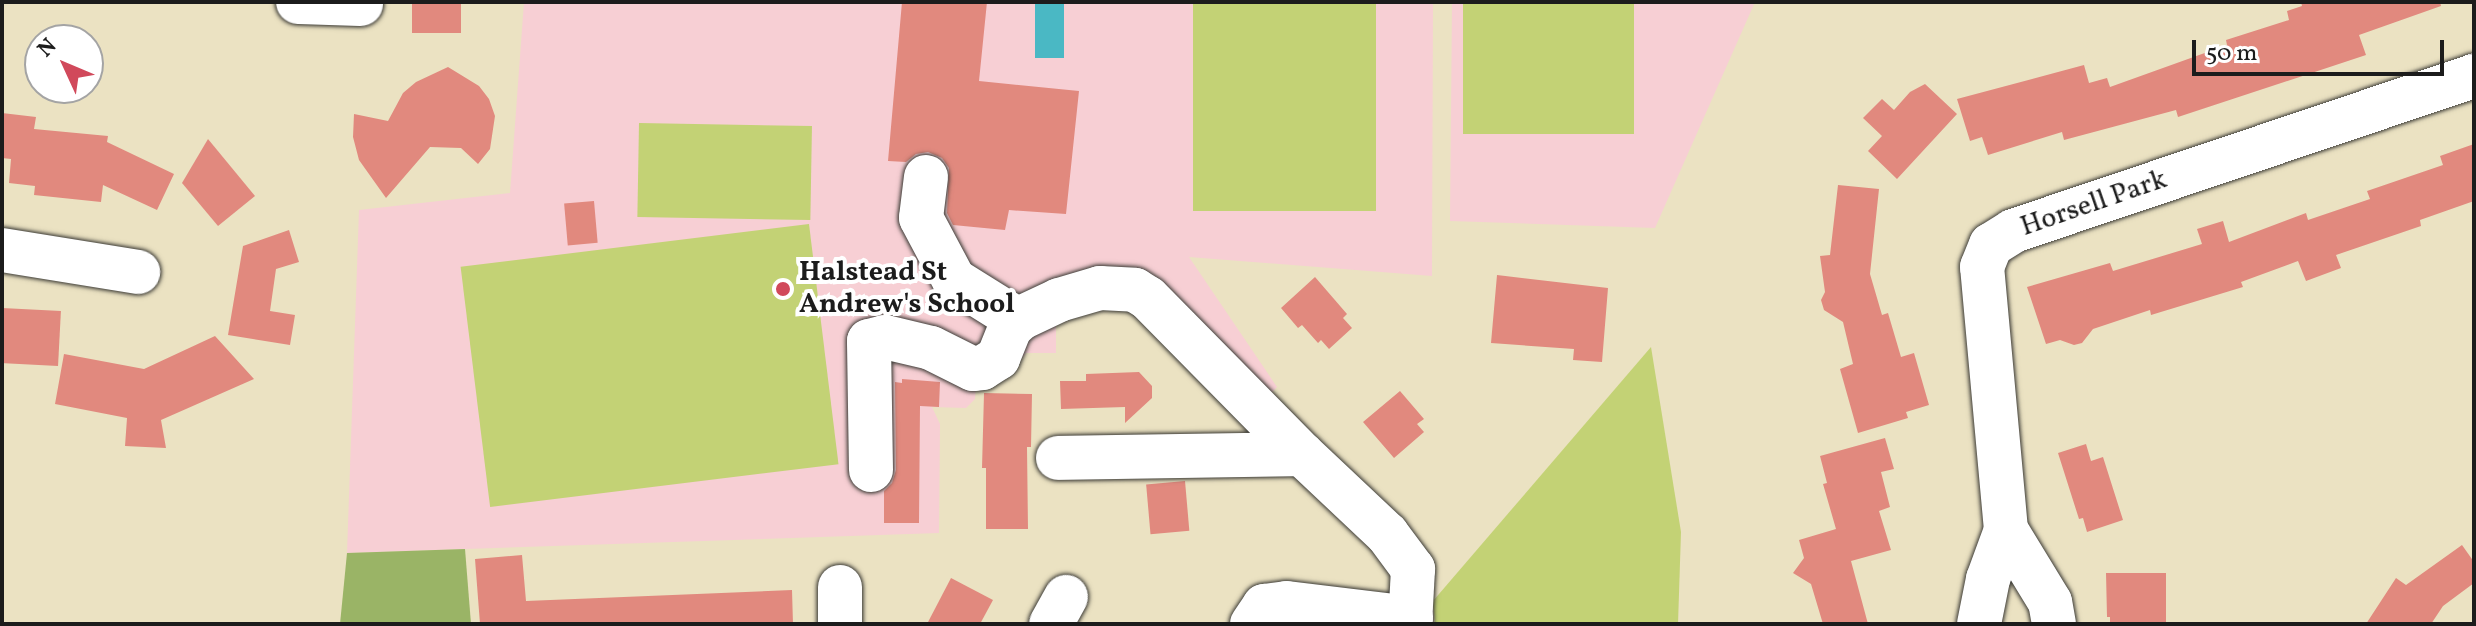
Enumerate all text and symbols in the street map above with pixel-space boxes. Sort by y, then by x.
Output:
north arrow [24,24,104,104]
scale bar [2196,24,2448,74]
text: N [31,32,65,65]
text: 50 m [2206,37,2258,71]
street label: Horsell Park [2016,163,2172,245]
place label: Halstead St Andrew's School [799,256,1015,322]
marker: Halstead St Andrew's School [774,280,792,298]

